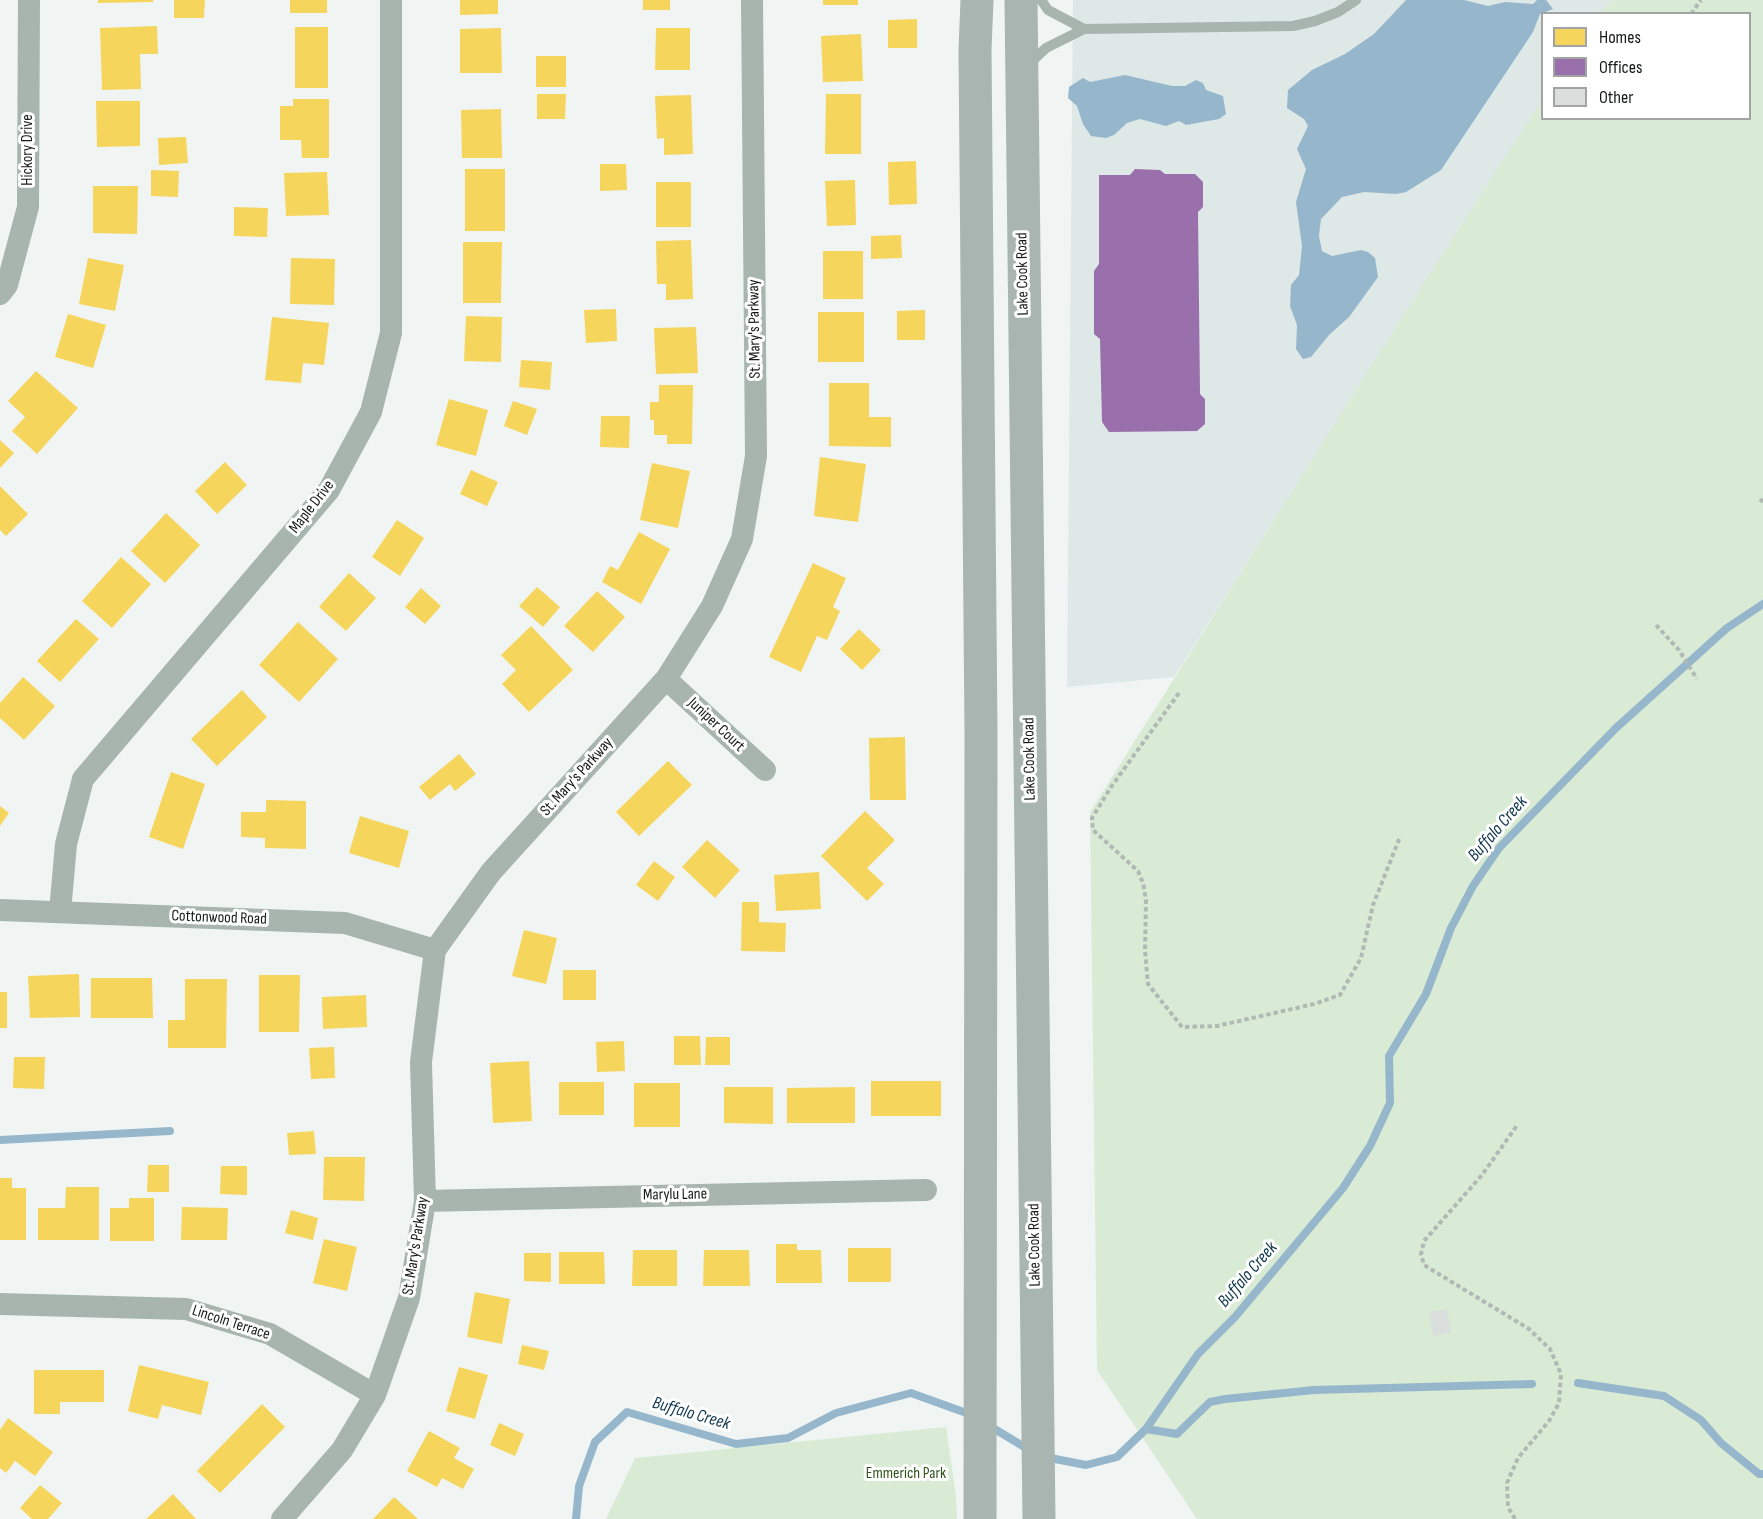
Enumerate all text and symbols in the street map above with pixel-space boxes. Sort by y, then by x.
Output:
legend [1541,12,1751,120]
text: Homes [1599,27,1641,48]
text: Offices [1599,57,1642,78]
text: Other [1599,87,1633,108]
street label: Hickory Drive [18,114,38,186]
street label: Lake Cook Road [1013,232,1033,316]
street label: St. Mary's Parkway [745,279,765,379]
street label: Maple Drive [285,477,339,537]
street label: Juniper Court [684,694,748,756]
street label: Lake Cook Road [1020,717,1040,801]
street label: St. Mary's Parkway [537,734,617,820]
water label: Buffalo Creek [1464,792,1532,866]
street label: Cottonwood Road [171,907,267,929]
street label: Marylu Lane [643,1185,707,1205]
street label: St. Mary's Parkway [399,1195,433,1297]
street label: Lake Cook Road [1025,1203,1045,1287]
water label: Buffalo Creek [1214,1238,1282,1312]
street label: Lincoln Terrace [190,1301,272,1345]
water label: Buffalo Creek [650,1393,732,1435]
park label: Emmerich Park [866,1464,946,1484]

